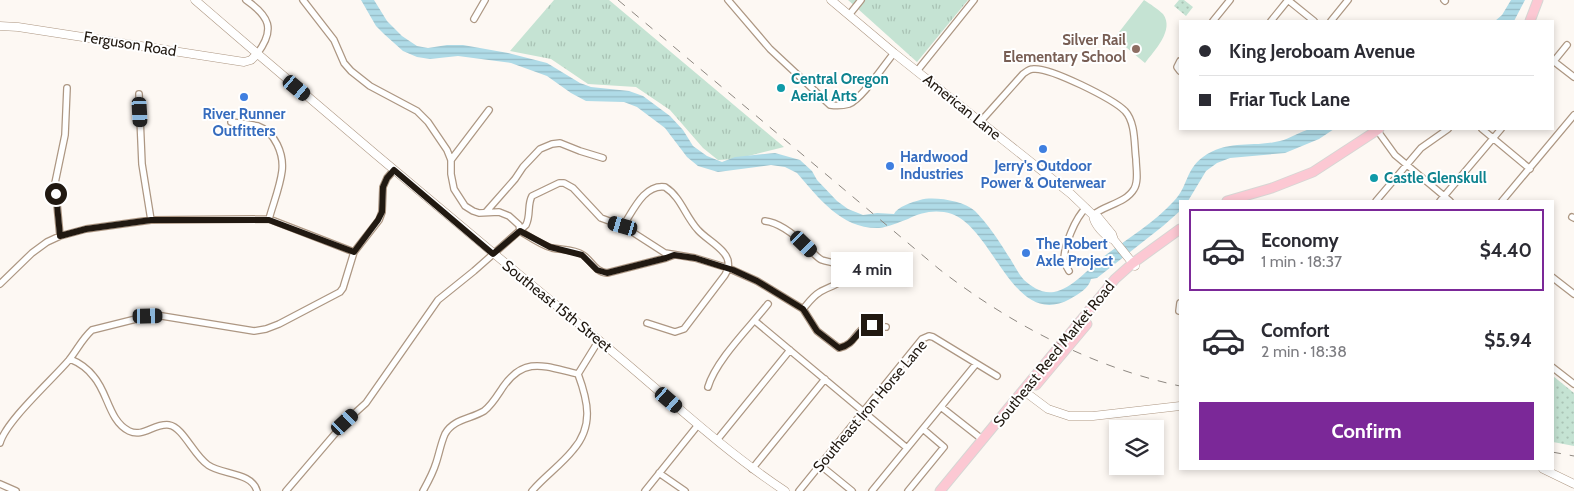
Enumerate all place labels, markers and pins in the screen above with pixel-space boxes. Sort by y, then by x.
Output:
place label: Silver Rail Elementary School [1003,31,1126,66]
marker: Silver Rail Elementary School [1130,43,1142,55]
place label: Central Oregon Aerial Arts [791,70,889,105]
marker: Central Oregon Aerial Arts [775,82,787,94]
marker: River Runner Outfitters [238,91,250,103]
place label: River Runner Outfitters [203,105,286,140]
marker: Jerry's Outdoor Power & Outerwear [1037,143,1049,155]
place label: Hardwood Industries [900,148,968,183]
place label: Jerry's Outdoor Power & Outerwear [980,157,1106,192]
marker: Hardwood Industries [884,160,896,172]
place label: Castle Glenskull [1384,169,1487,187]
marker: Castle Glenskull [1368,172,1380,184]
place label: The Robert Axle Project [1036,235,1113,270]
marker: The Robert Axle Project [1020,247,1032,259]

